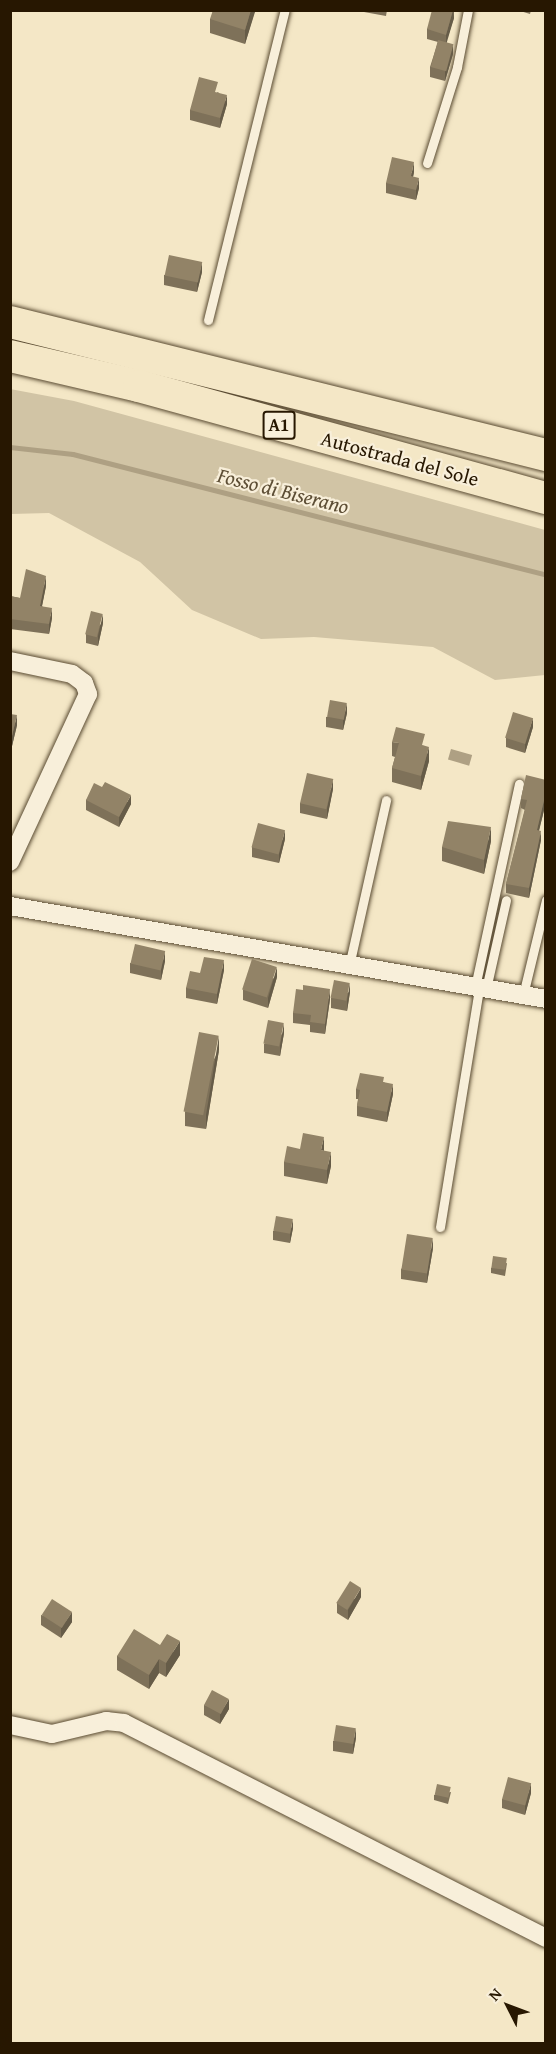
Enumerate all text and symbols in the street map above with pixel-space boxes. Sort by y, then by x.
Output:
road number: A1 [262,410,296,440]
street label: Autostrada del Sole [319,425,481,491]
water label: Fosso di Biserano [215,463,351,519]
north arrow [478,1976,538,2036]
text: N [482,1982,507,2006]

